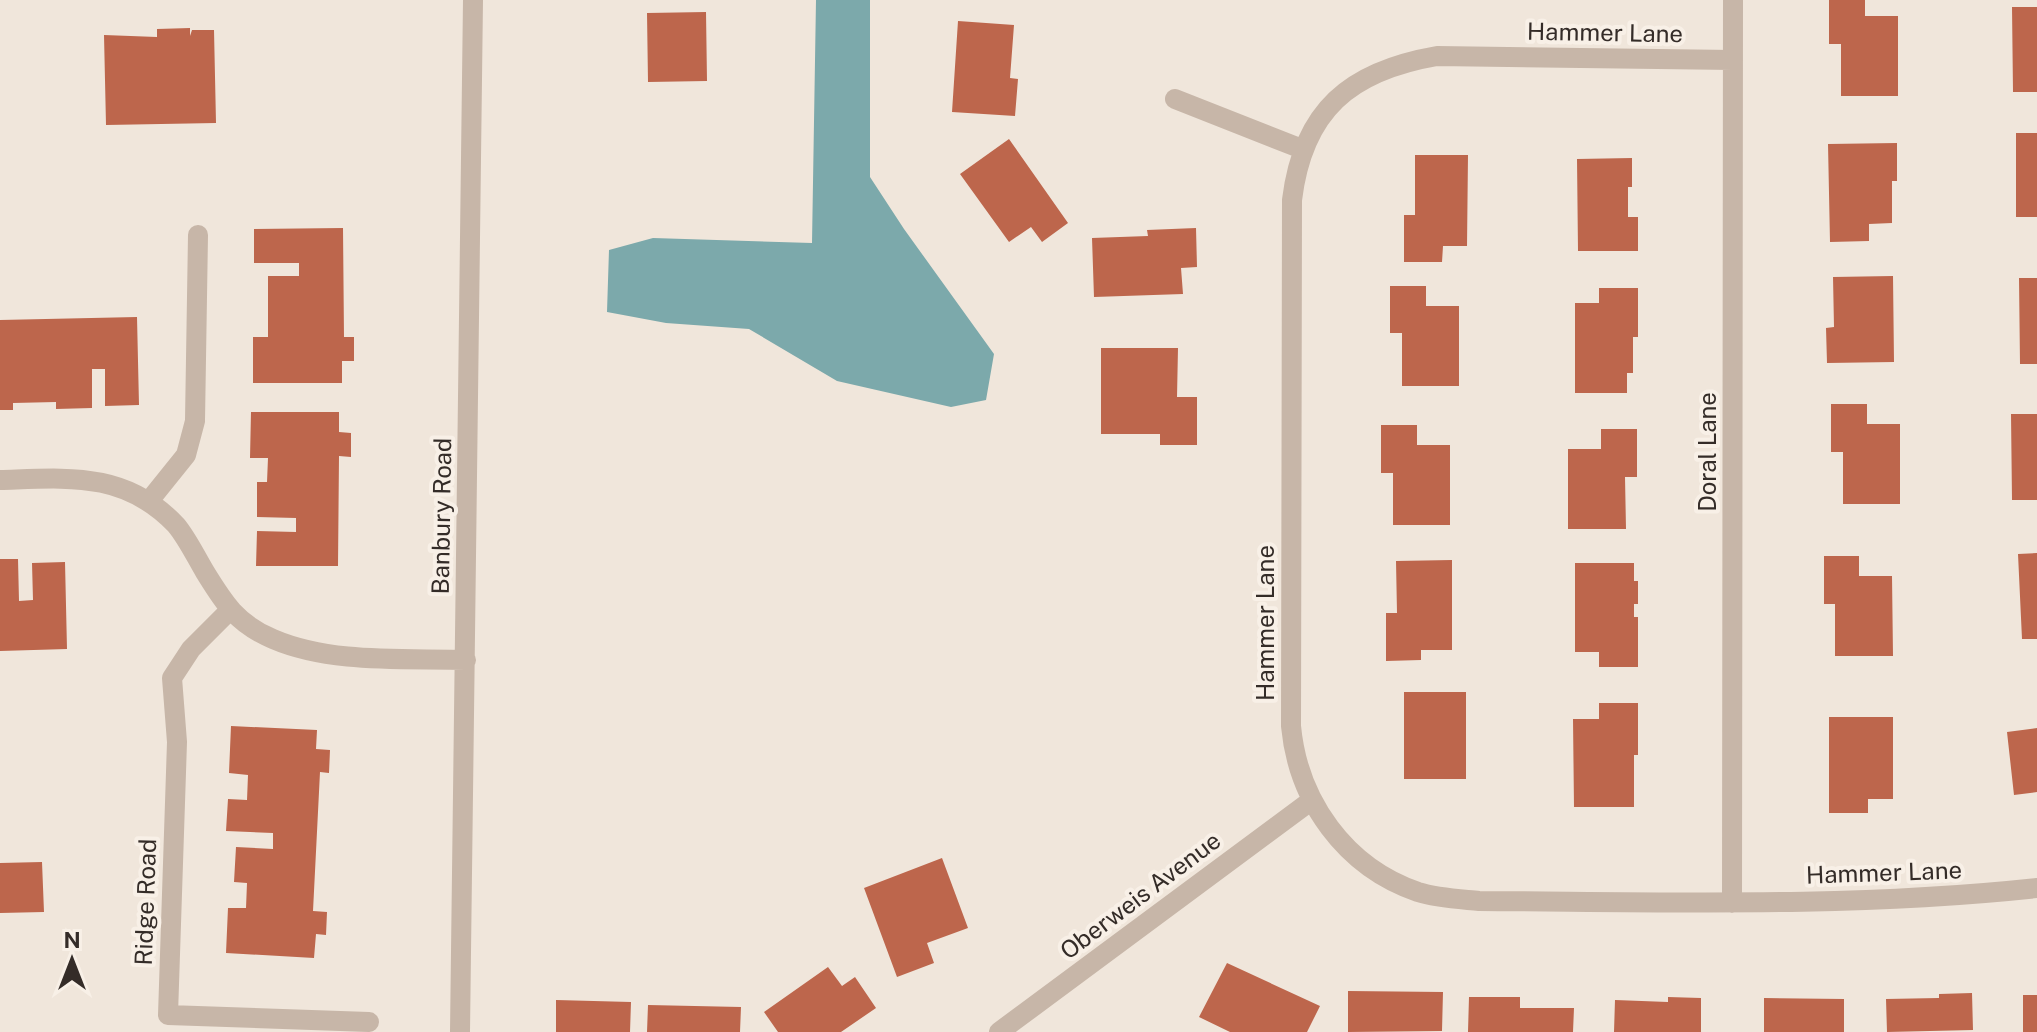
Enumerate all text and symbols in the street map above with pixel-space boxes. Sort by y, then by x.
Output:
street label: Hammer Lane [1527,17,1683,47]
street label: Doral Lane [1693,392,1721,512]
street label: Banbury Road [426,437,456,595]
street label: Hammer Lane [1251,545,1279,701]
street label: Oberweis Avenue [1054,826,1226,964]
street label: Ridge Road [129,838,161,966]
street label: Hammer Lane [1806,855,1962,889]
north arrow [32,920,112,1000]
text: N [63,927,81,953]

